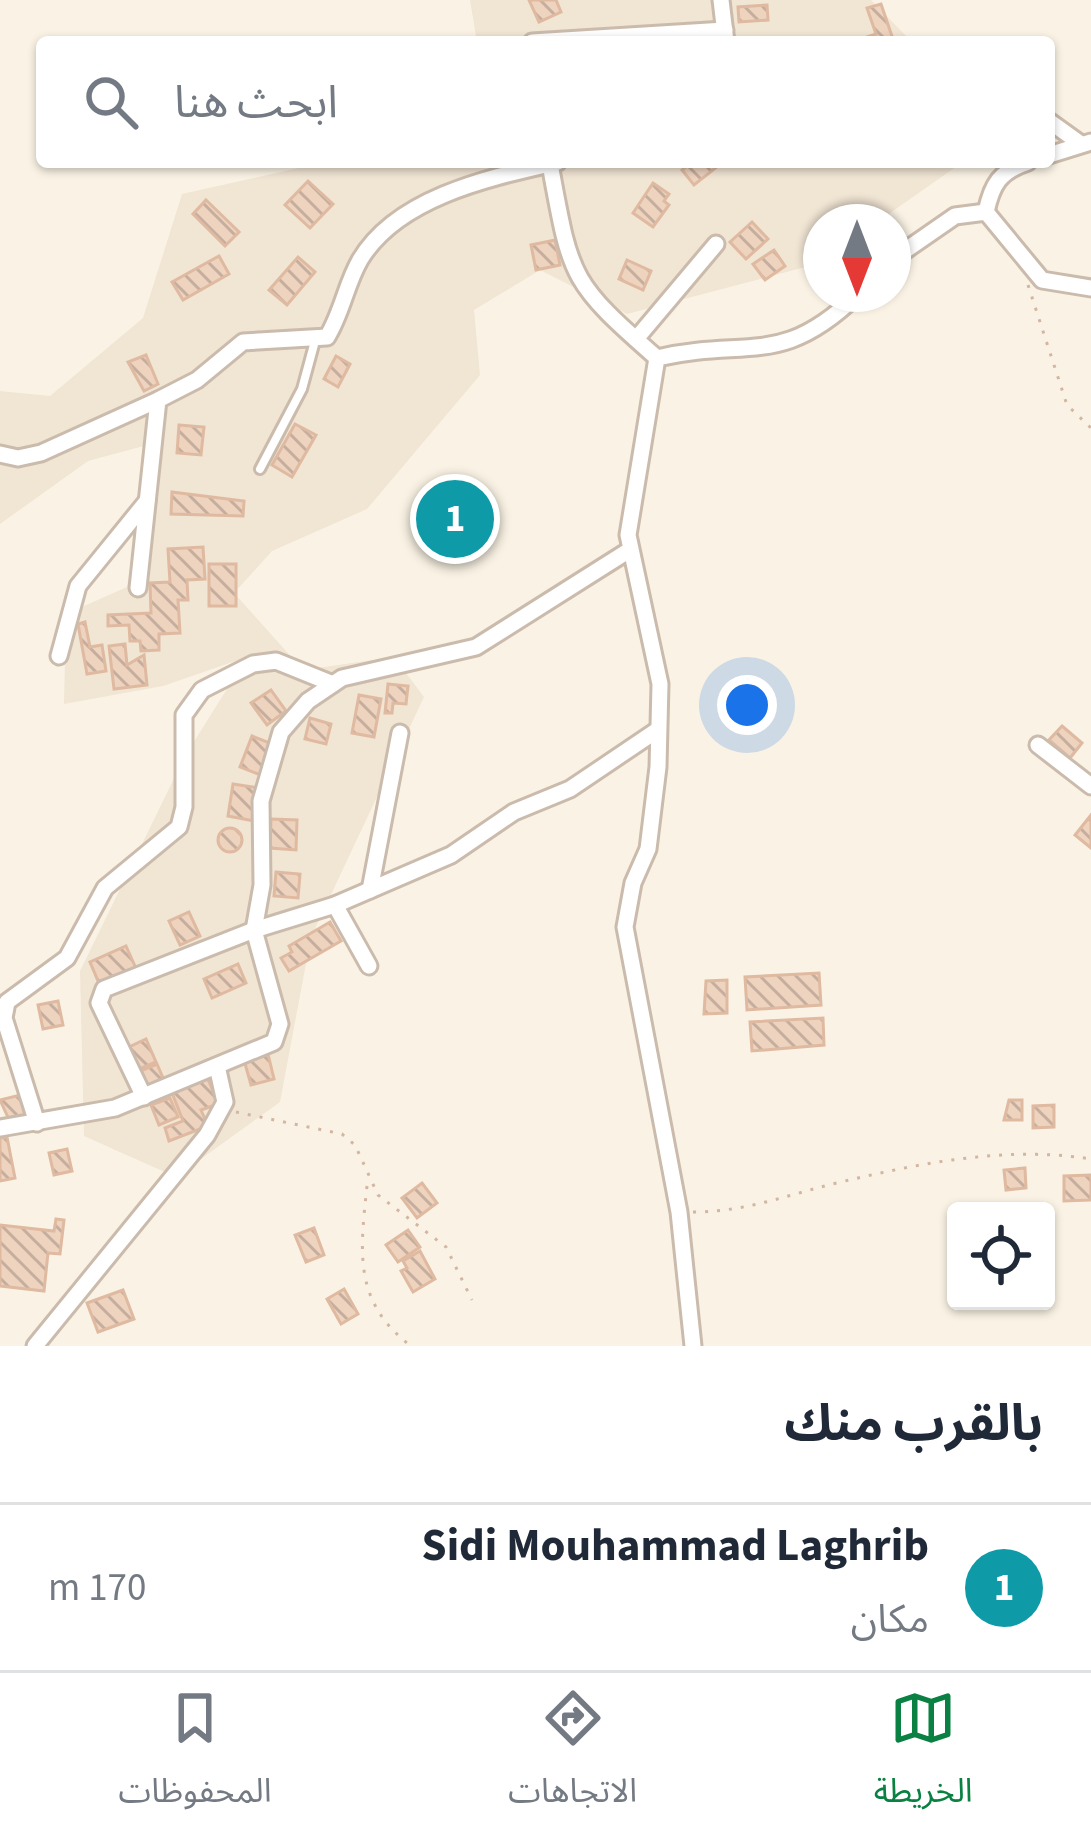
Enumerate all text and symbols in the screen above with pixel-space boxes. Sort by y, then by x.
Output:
search box [36,36,1055,168]
icon: search [78,69,144,135]
text: ابحث هنا [174,71,338,135]
north arrow [803,204,911,312]
pin: 1 [416,474,494,564]
your location [717,675,777,735]
map controls [947,1202,1055,1310]
button: locate [947,1202,1055,1310]
text: بالقرب منك [784,1388,1043,1460]
text: Sidi Mouhammad Laghrib [422,1514,929,1578]
text: 170 m [48,1560,146,1616]
text: 1 [994,1560,1014,1616]
text: مكان [851,1592,929,1648]
tab: المحفوظات [118,1685,272,1826]
tab: الاتجاهات [508,1685,637,1826]
tab: الخريطة [874,1685,973,1826]

